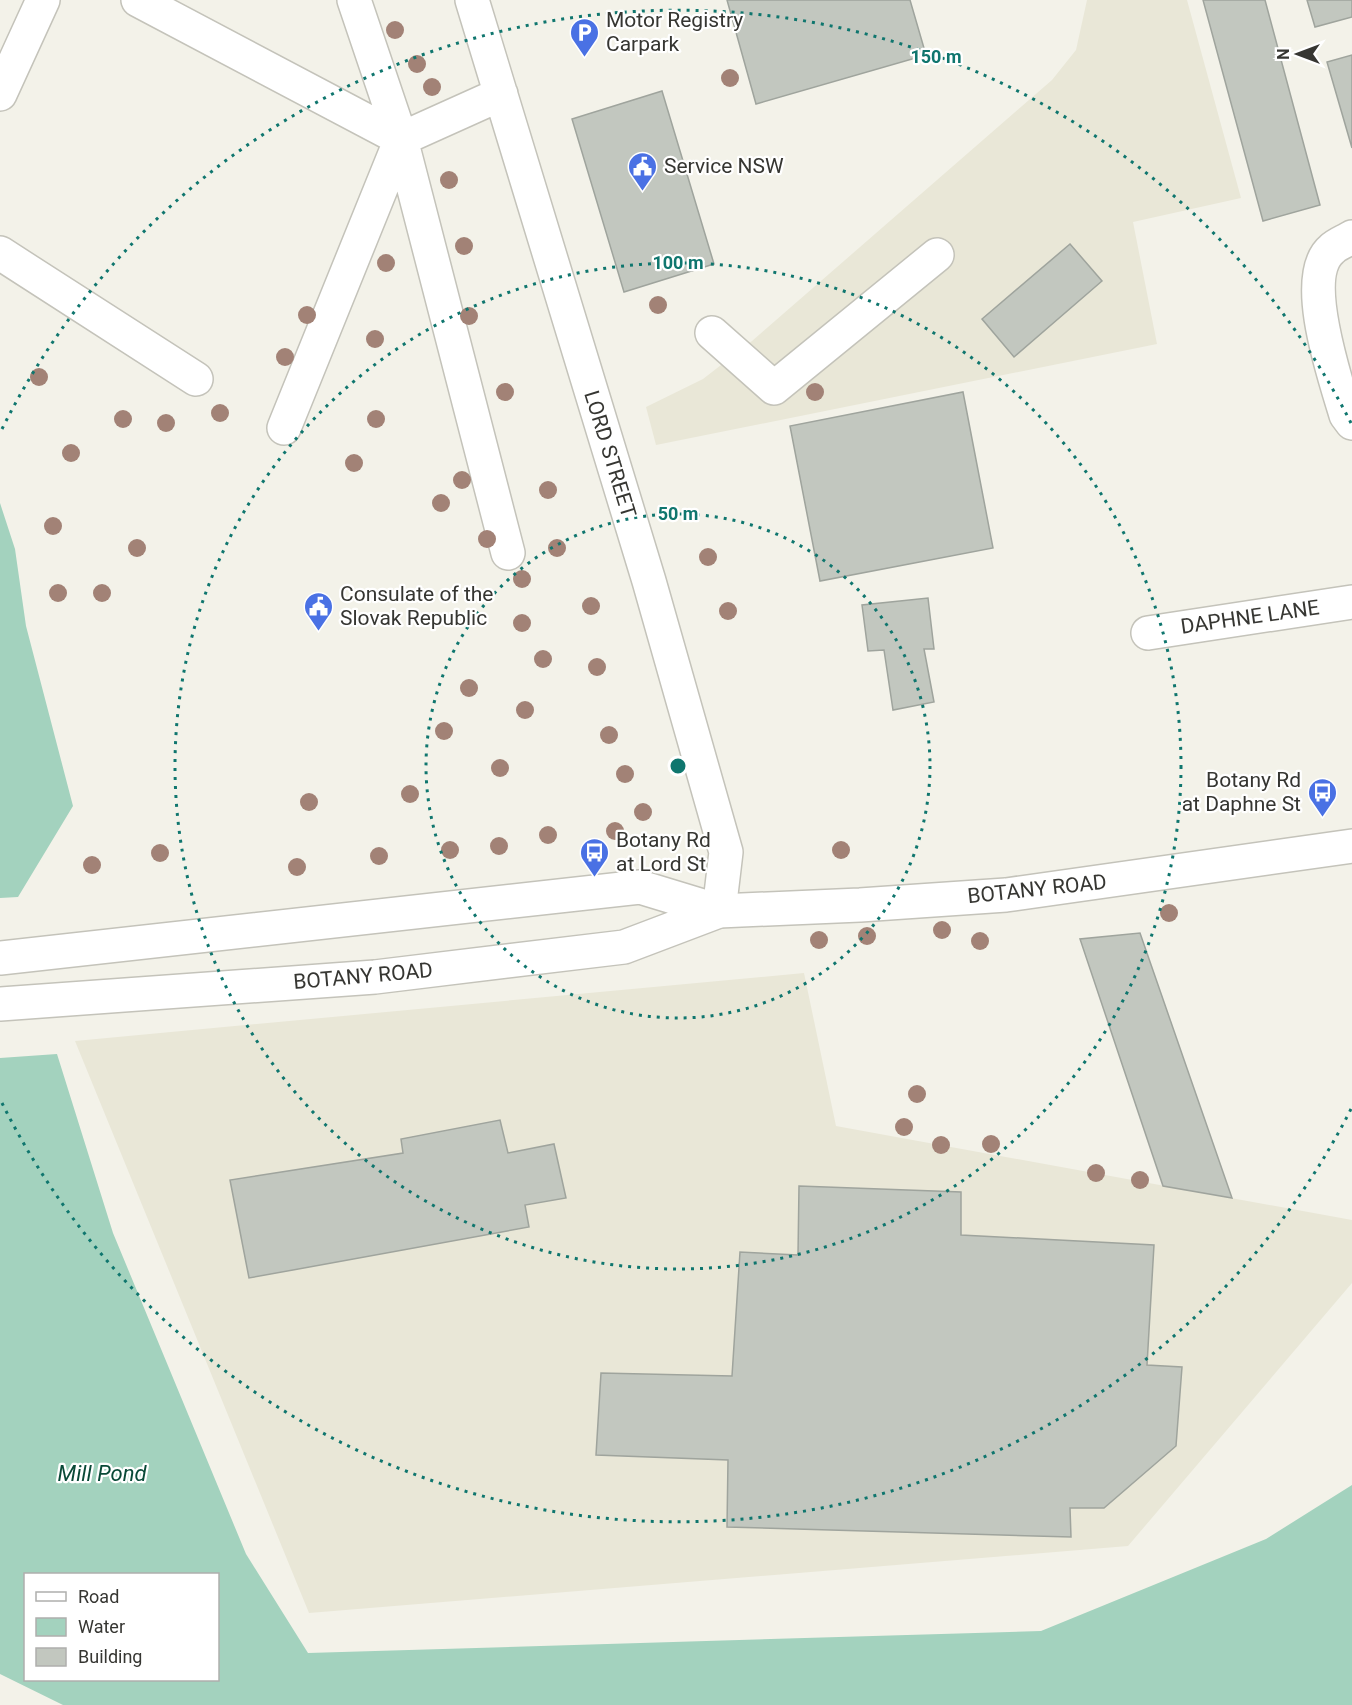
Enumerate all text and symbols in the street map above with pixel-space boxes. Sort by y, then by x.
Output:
place label: Motor Registry Carpark [606,8,743,56]
parking icon: Motor Registry Carpark [569,16,601,58]
north arrow [1268,24,1328,84]
text: 150 m [910,46,962,67]
text: N [1274,48,1293,60]
public building icon: Service NSW [627,150,659,192]
place label: Service NSW [664,154,784,178]
text: 100 m [652,252,704,273]
street label: LORD STREET [579,388,641,521]
text: 50 m [658,503,698,524]
place label: Consulate of the Slovak Republic [340,582,493,630]
public building icon: Consulate of the Slovak Republic [303,590,335,632]
street label: DAPHNE LANE [1179,595,1321,639]
centre of rings [668,756,688,776]
place label: Botany Rd at Daphne St [1182,768,1301,816]
bus stop icon: Botany Rd at Daphne St [1306,776,1338,818]
place label: Botany Rd at Lord St [616,828,711,876]
bus stop icon: Botany Rd at Lord St [579,836,611,878]
street label: BOTANY ROAD [966,870,1108,908]
street label: BOTANY ROAD [292,958,434,994]
water label: Mill Pond [58,1461,147,1486]
legend [24,1573,219,1681]
text: Road [78,1586,119,1607]
text: Water [78,1616,125,1637]
text: Building [78,1646,142,1667]

